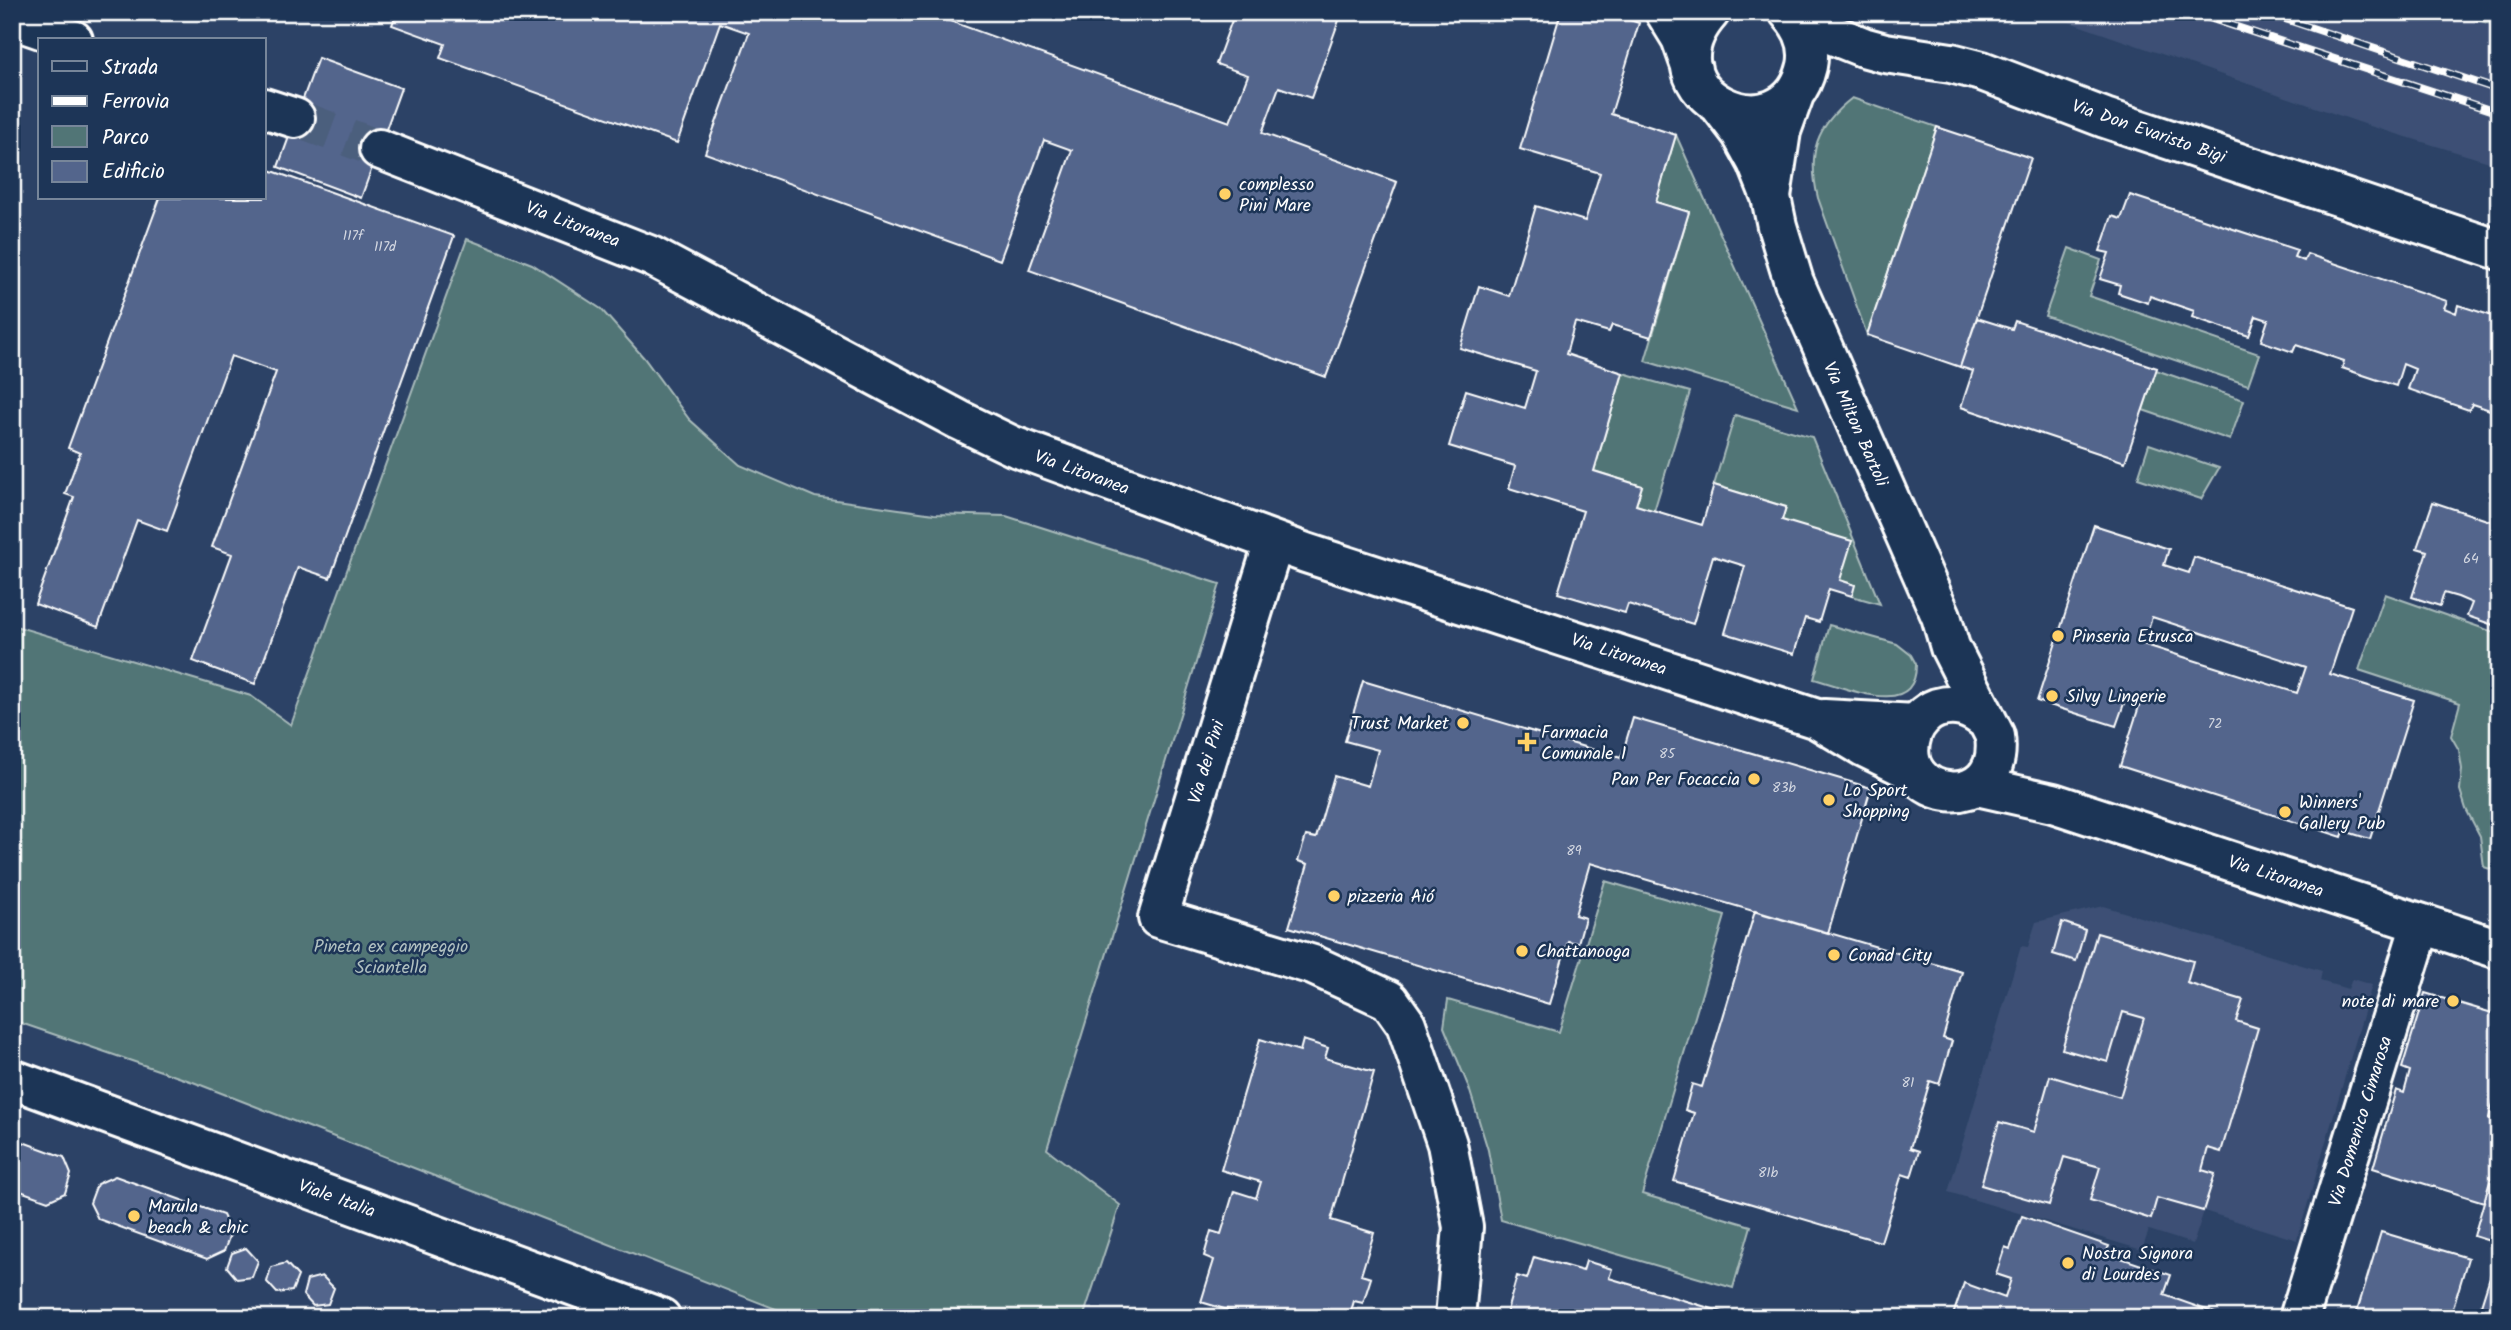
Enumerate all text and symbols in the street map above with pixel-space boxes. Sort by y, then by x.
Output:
legend [38,38,266,200]
text: Strada [102,52,158,85]
text: Ferrovia [102,86,170,119]
street label: Via Don Evaristo Bigi [2067,92,2230,173]
text: Parco [102,122,149,155]
text: Edificio [102,156,165,189]
place label: complesso Pini Mare [1239,171,1314,221]
marker: complesso Pini Mare [1217,186,1233,202]
street label: Via Litoranea [521,194,624,257]
house number: 117f [343,225,365,247]
house number: 117d [374,236,397,258]
street label: Via Milton Bartoli [1814,357,1895,492]
street label: Via Litoranea [1030,443,1133,504]
house number: 64 [2463,548,2479,570]
place label: Pinseria Etrusca [2072,623,2194,652]
street label: Via Litoranea [1567,626,1670,685]
marker: Pinseria Etrusca [2050,628,2066,644]
place label: Silvy Lingerie [2066,683,2166,712]
marker: Silvy Lingerie [2044,688,2060,704]
place label: Trust Market [1351,710,1450,739]
house number: 72 [2208,713,2222,735]
marker: Trust Market [1455,715,1471,731]
street label: Via dei Pini [1181,716,1234,808]
place label: Farmacia Comunale 1 [1541,719,1626,769]
marker: Farmacia Comunale 1 [1519,734,1535,750]
house number: 85 [1659,743,1676,765]
place label: Pan Per Focaccia [1611,766,1740,795]
marker: Pan Per Focaccia [1746,771,1762,787]
house number: 83b [1772,777,1797,799]
place label: Lo Sport Shopping [1843,777,1910,827]
place label: Winners' Gallery Pub [2299,789,2385,839]
marker: Lo Sport Shopping [1821,792,1837,808]
marker: Winners' Gallery Pub [2277,804,2293,820]
house number: 89 [1566,840,1582,862]
street label: Via Litoranea [2224,848,2327,907]
place label: pizzeria Aió [1347,883,1435,912]
marker: pizzeria Aió [1326,888,1342,904]
park label: Pineta ex campeggio Sciantella [314,933,468,983]
place label: Chattanooga [1536,938,1630,967]
place label: Conad City [1848,942,1932,971]
marker: Chattanooga [1514,943,1530,959]
marker: Conad City [1826,947,1842,963]
place label: note di mare [2342,988,2439,1017]
marker: note di mare [2445,993,2461,1009]
street label: Via Domenico Cimarosa [2322,1033,2401,1210]
house number: 81 [1902,1072,1914,1094]
house number: 81b [1758,1162,1779,1184]
street label: Viale Italia [294,1172,379,1227]
place label: Marula beach & chic [148,1193,249,1243]
marker: Marula beach & chic [126,1208,142,1224]
place label: Nostra Signora di Lourdes [2082,1240,2193,1290]
marker: Nostra Signora di Lourdes [2060,1255,2076,1271]

